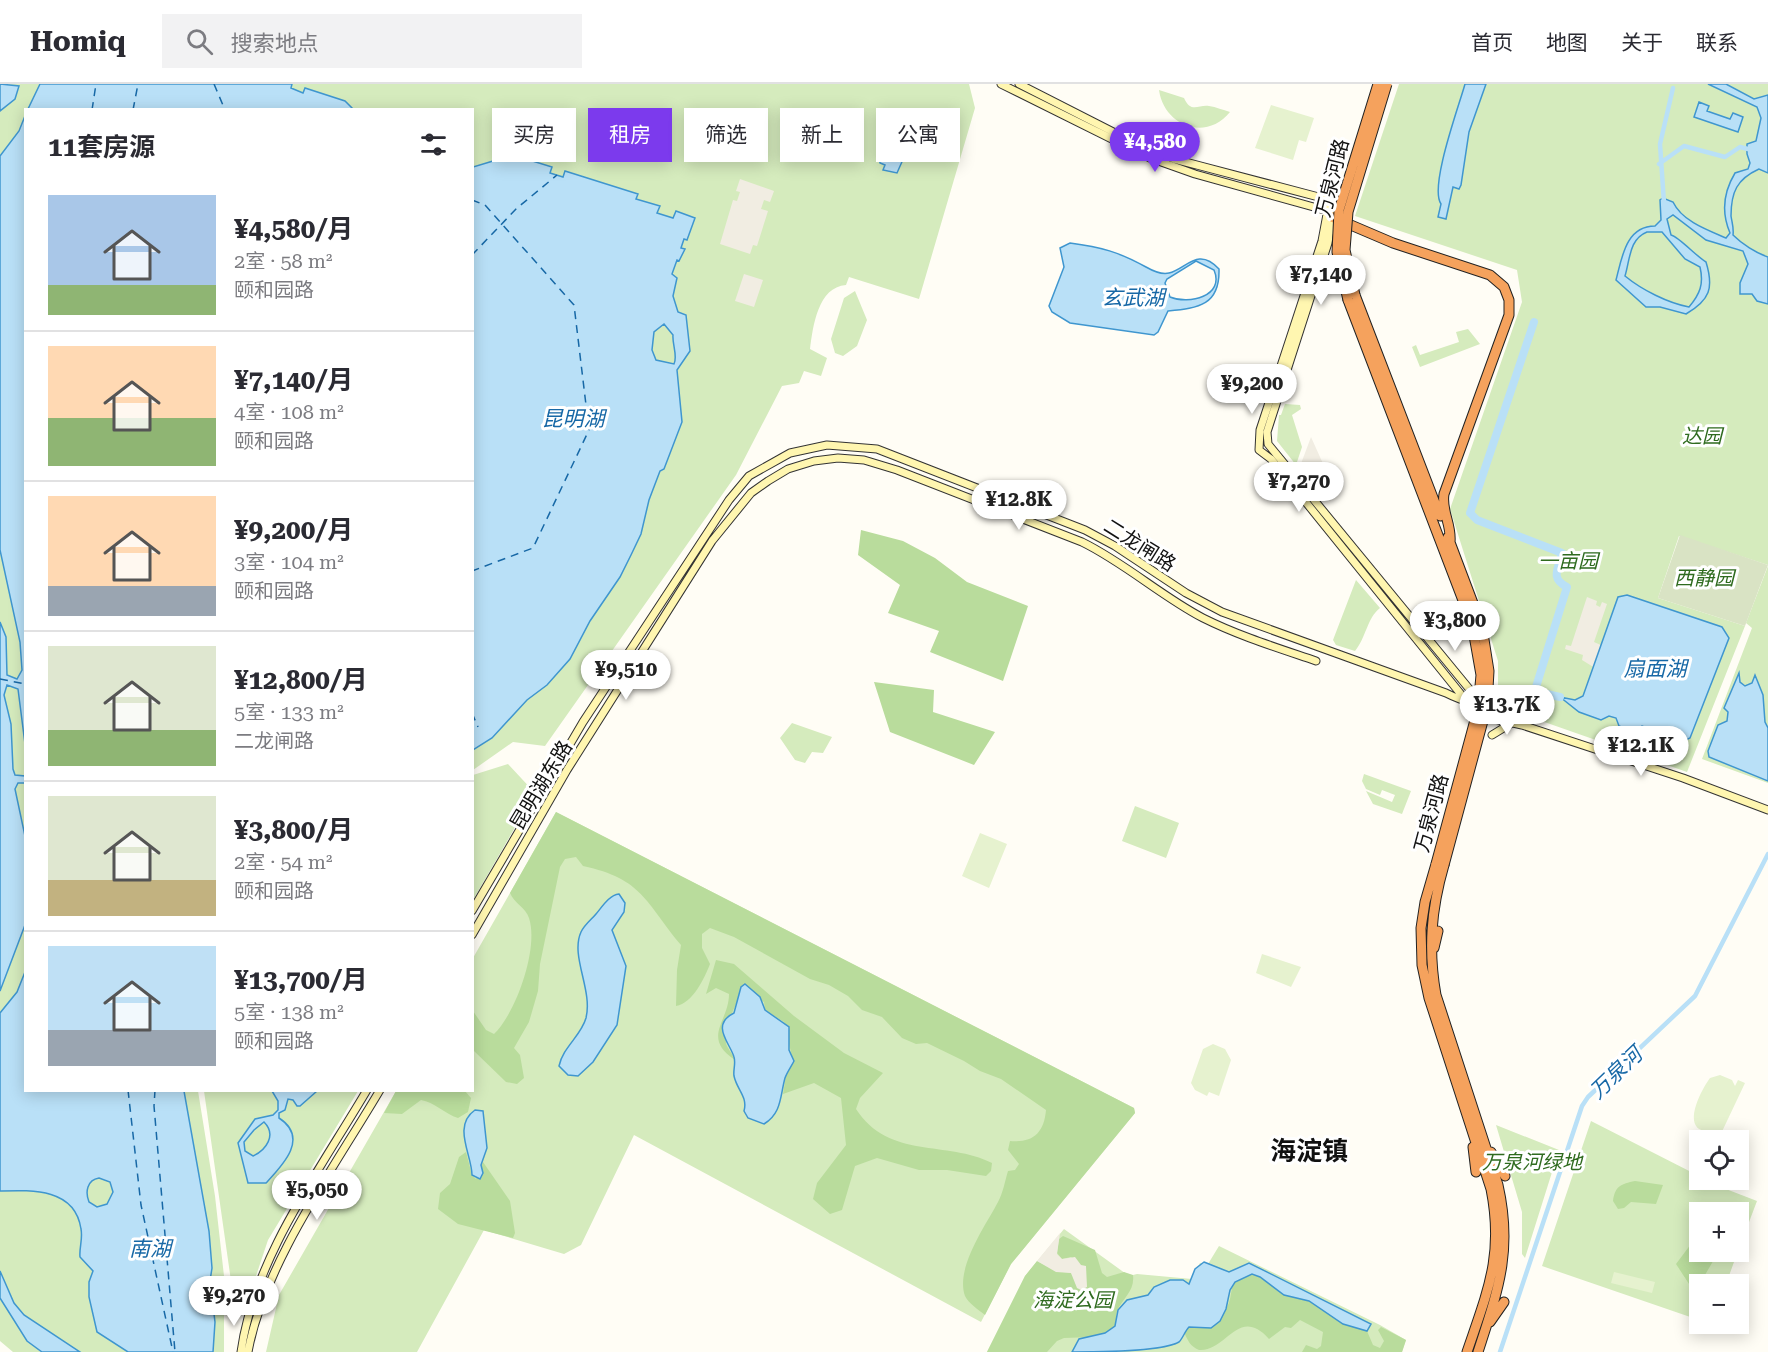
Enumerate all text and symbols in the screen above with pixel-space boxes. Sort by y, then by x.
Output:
search box [162,14,582,68]
text: Homiq [30,25,126,58]
icon: search [183,25,216,58]
text: 搜索地点 [231,31,319,56]
text: 首页 [1471,31,1513,55]
text: 地图 [1546,31,1588,55]
text: 关于 [1621,31,1663,55]
text: 联系 [1696,31,1738,55]
chip: 买房 [492,108,576,162]
chip: 租房 [588,108,672,162]
chip: 筛选 [684,108,768,162]
chip: 新上 [780,108,864,162]
chip: 公寓 [876,108,960,162]
pin: ¥4,580 [1106,122,1204,173]
icon: filters [417,128,450,161]
text: ¥4,580 [1124,129,1186,153]
text: 11套房源 [48,132,155,162]
street label: 万泉河路 [1311,136,1353,220]
text: ¥4,580/月 [234,214,353,244]
icon: home [96,219,168,291]
text: 2室 · 58 m² [234,249,333,273]
pin: ¥7,140 [1272,255,1370,306]
text: ¥7,140 [1290,262,1352,286]
text: 颐和园路 [234,278,314,302]
water label: 玄武湖 [1102,286,1167,310]
pin: ¥9,200 [1203,364,1301,415]
text: ¥7,140/月 [234,365,353,395]
icon: home [96,370,168,442]
text: ¥9,200 [1221,371,1283,395]
text: 4室 · 108 m² [234,400,344,424]
water label: 昆明湖 [542,407,607,431]
park label: 达园 [1682,424,1725,448]
text: 颐和园路 [234,429,314,453]
pin: ¥7,270 [1250,462,1348,513]
text: ¥7,270 [1268,469,1330,493]
pin: ¥12.8K [970,480,1068,531]
text: ¥12.8K [986,487,1052,511]
street label: 二龙闸路 [1100,514,1180,576]
text: ¥9,200/月 [234,515,353,545]
icon: home [96,520,168,592]
park label: 一亩园 [1538,549,1601,573]
text: 3室 · 104 m² [234,550,344,574]
park label: 西静园 [1674,566,1737,590]
text: 颐和园路 [234,579,314,603]
pin: ¥3,800 [1406,601,1504,652]
text: ¥3,800 [1424,608,1486,632]
pin: ¥9,510 [577,650,675,701]
text: ¥9,510 [595,657,657,681]
water label: 扇面湖 [1624,657,1689,681]
text: ¥12,800/月 [234,665,368,695]
icon: home [96,670,168,742]
pin: ¥13.7K [1458,685,1556,736]
text: ¥13.7K [1474,692,1540,716]
text: 5室 · 133 m² [234,700,344,724]
pin: ¥12.1K [1592,726,1690,777]
text: 二龙闸路 [234,729,314,753]
text: ¥12.1K [1608,733,1674,757]
street label: 昆明湖东路 [505,736,577,834]
street label: 万泉河路 [1409,771,1453,855]
text: ¥3,800/月 [234,815,353,845]
icon: home [96,820,168,892]
text: 2室 · 54 m² [234,850,333,874]
text: 颐和园路 [234,879,314,903]
text: ¥13,700/月 [234,965,368,995]
icon: home [96,970,168,1042]
text: 5室 · 138 m² [234,1000,344,1024]
text: 颐和园路 [234,1029,314,1053]
water label: 万泉河 [1585,1040,1650,1104]
map controls [1689,1130,1749,1334]
button: locate [1689,1130,1749,1190]
district label: 海淀镇 [1270,1136,1348,1166]
park label: 万泉河绿地 [1482,1150,1584,1174]
pin: ¥5,050 [268,1170,366,1221]
text: ¥5,050 [286,1177,348,1201]
button: + [1689,1202,1749,1262]
water label: 南湖 [129,1237,174,1261]
button: − [1689,1274,1749,1334]
pin: ¥9,270 [185,1276,283,1327]
text: ¥9,270 [203,1283,265,1307]
park label: 海淀公园 [1033,1288,1116,1312]

